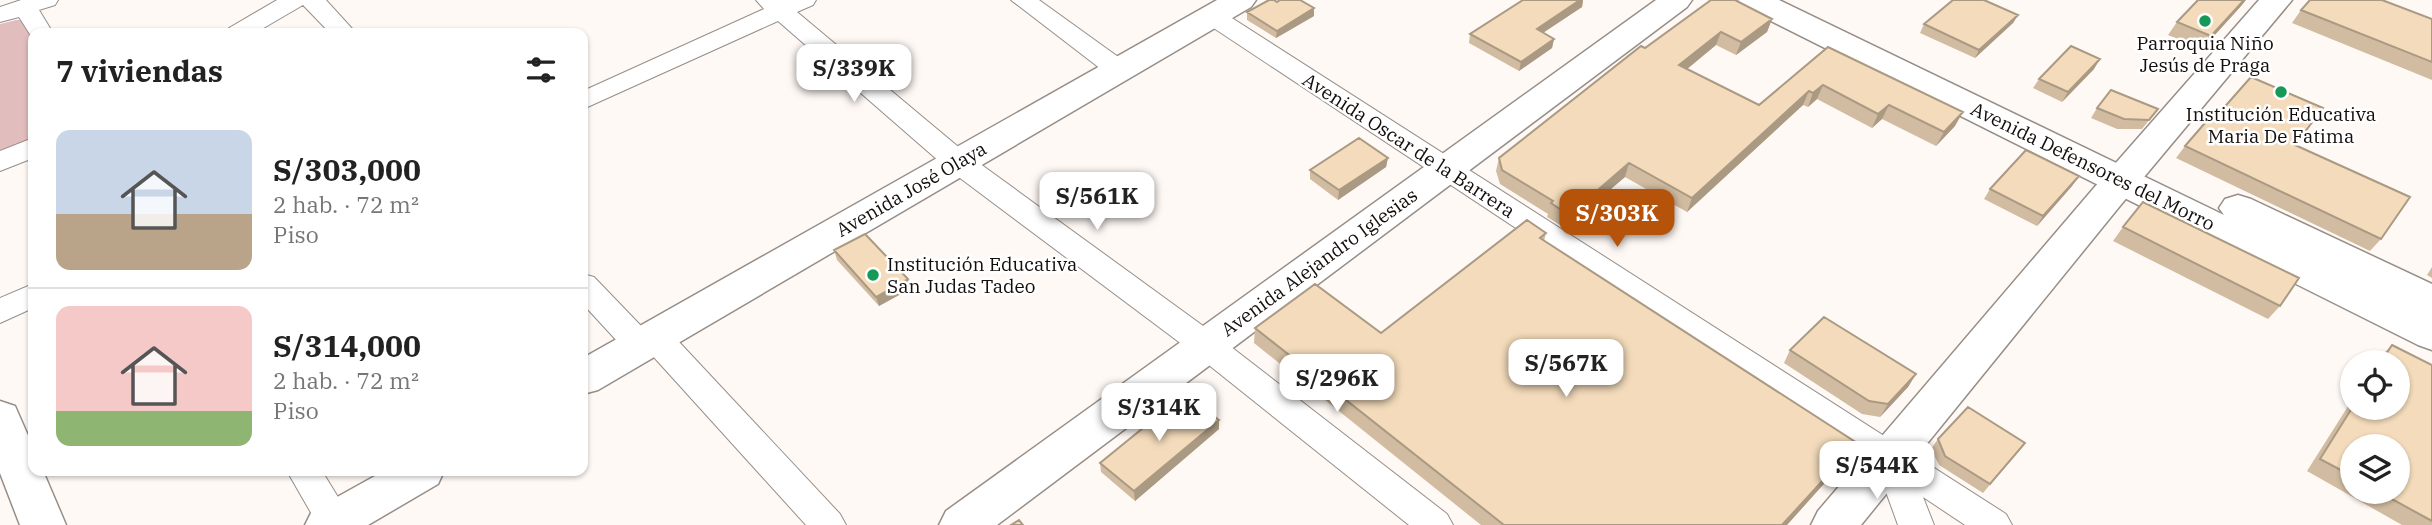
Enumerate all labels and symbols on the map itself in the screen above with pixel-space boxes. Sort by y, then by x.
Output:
marker: Parroquia Niño Jesús de Praga [2197,13,2213,29]
place label: Parroquia Niño Jesús de Praga [2136,31,2274,77]
pin: S/339K [797,44,911,104]
street label: Avenida Oscar de la Barrera [1298,67,1520,223]
marker: Institución Educativa Maria De Fatima [2273,84,2289,100]
street label: Avenida Defensores del Morro [1967,96,2219,236]
place label: Institución Educativa Maria De Fatima [2186,102,2376,148]
street label: Avenida José Olaya [831,136,991,242]
pin: S/561K [1040,173,1154,232]
street label: Avenida Alejandro Iglesias [1216,183,1422,341]
pin: S/303K [1560,190,1674,249]
place label: Institución Educativa San Judas Tadeo [887,252,1077,298]
marker: Institución Educativa San Judas Tadeo [865,267,881,283]
pin: S/567K [1509,340,1623,399]
pin: S/296K [1280,354,1394,414]
pin: S/314K [1102,384,1216,443]
pin: S/544K [1820,442,1934,501]

